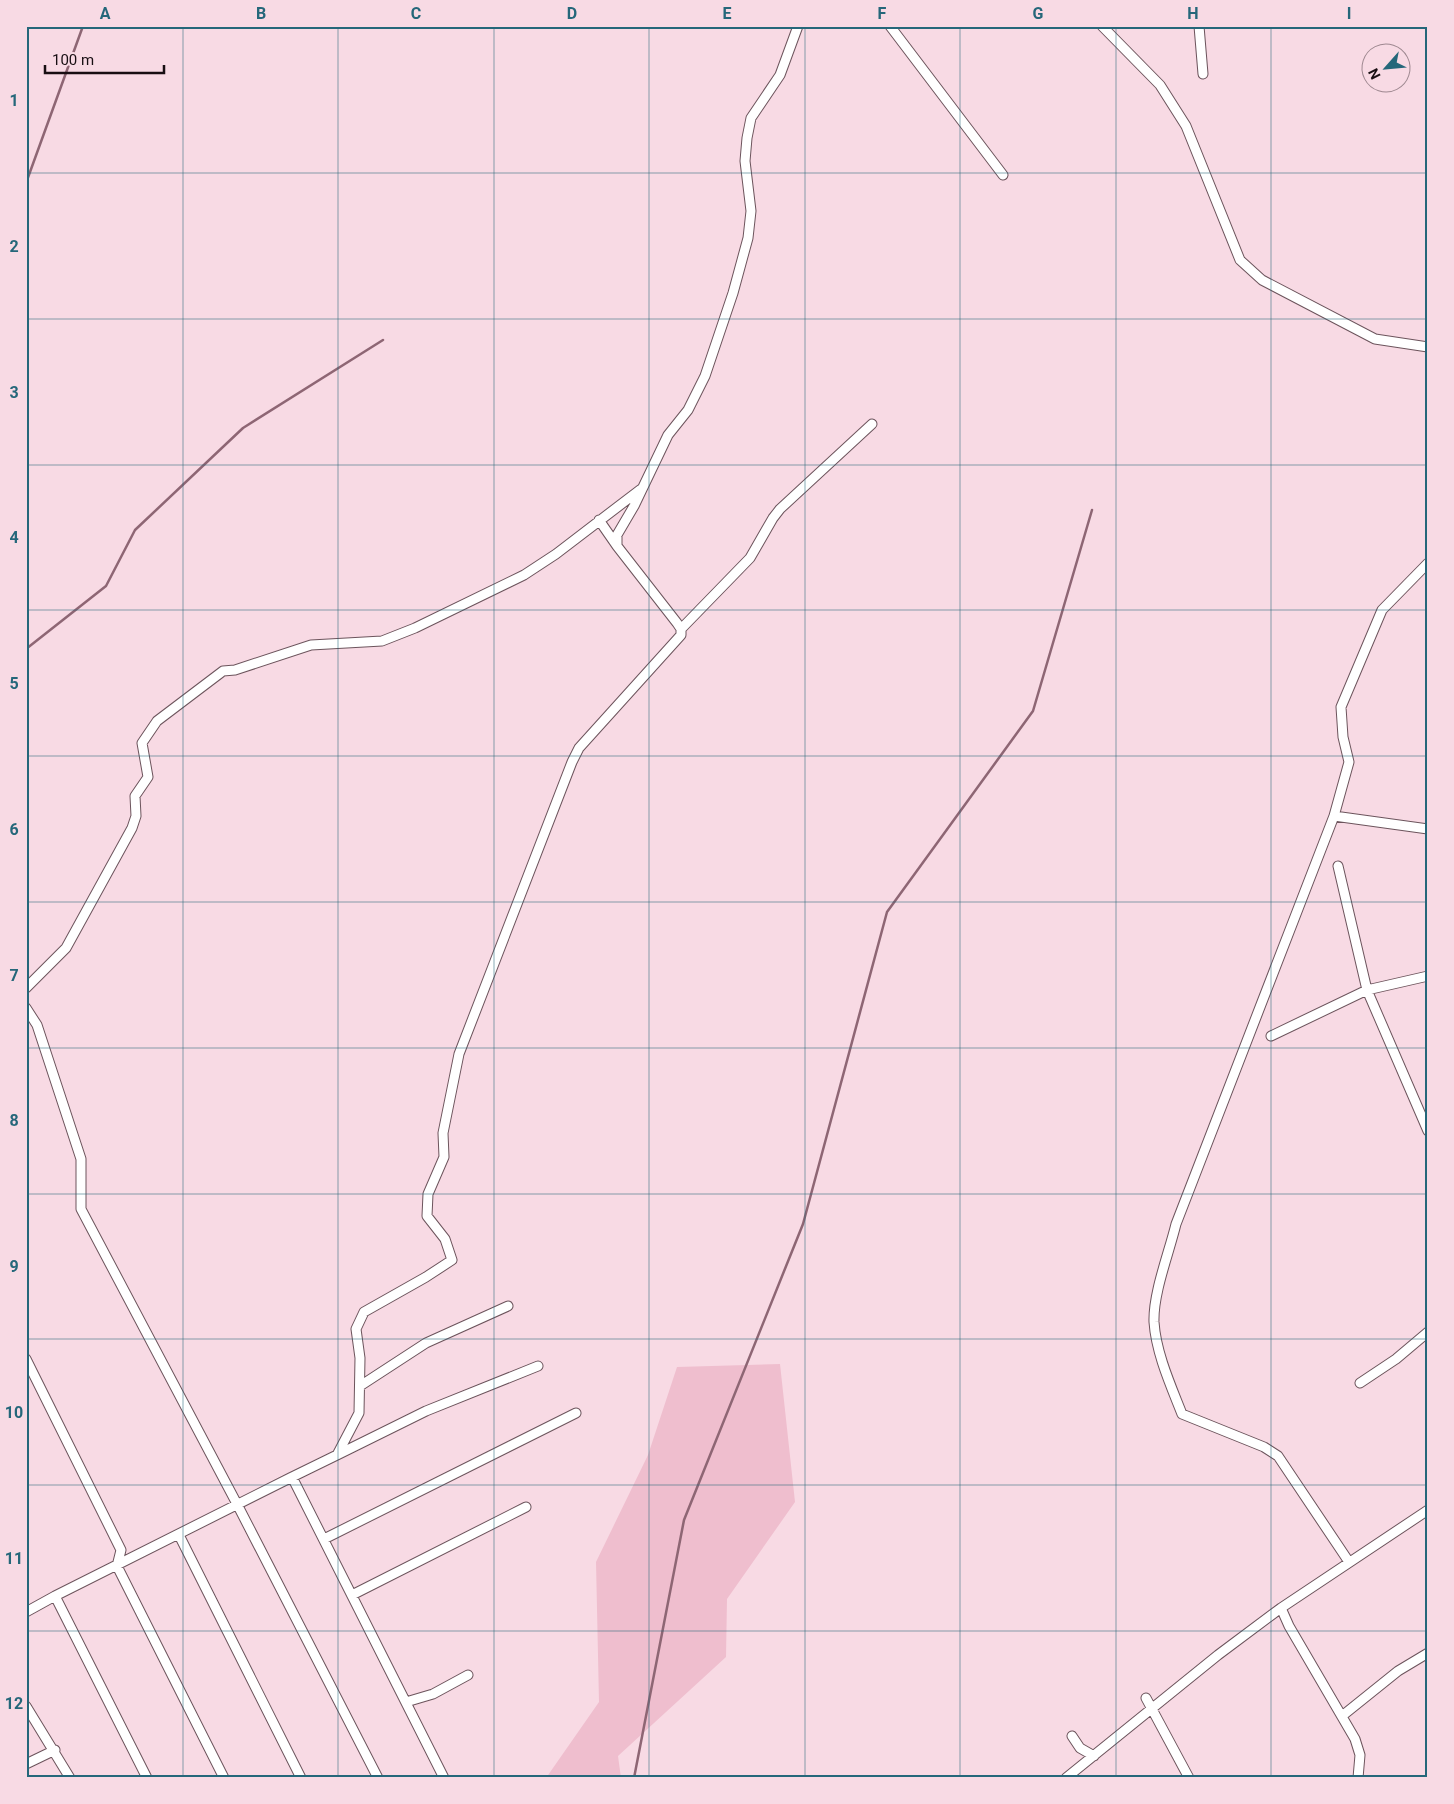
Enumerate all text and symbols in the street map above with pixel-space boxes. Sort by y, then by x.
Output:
text: A [100,4,111,23]
text: B [256,4,266,23]
text: C [411,4,421,23]
text: D [567,4,577,23]
text: E [723,4,732,23]
text: F [878,4,887,23]
text: G [1033,4,1044,23]
text: H [1187,4,1199,23]
text: I [1347,4,1351,23]
scale bar [45,42,164,74]
north arrow [1362,42,1412,92]
text: 100 m [52,51,94,69]
text: N [1365,66,1384,82]
text: 1 [9,91,19,110]
text: 2 [9,237,19,256]
text: 3 [9,383,19,402]
text: 4 [9,528,19,547]
text: 5 [9,674,19,693]
text: 6 [9,820,19,839]
text: 7 [9,966,19,985]
text: 8 [9,1111,19,1130]
text: 9 [9,1257,19,1276]
text: 10 [5,1403,23,1422]
text: 11 [5,1549,23,1568]
text: 12 [5,1694,23,1713]

